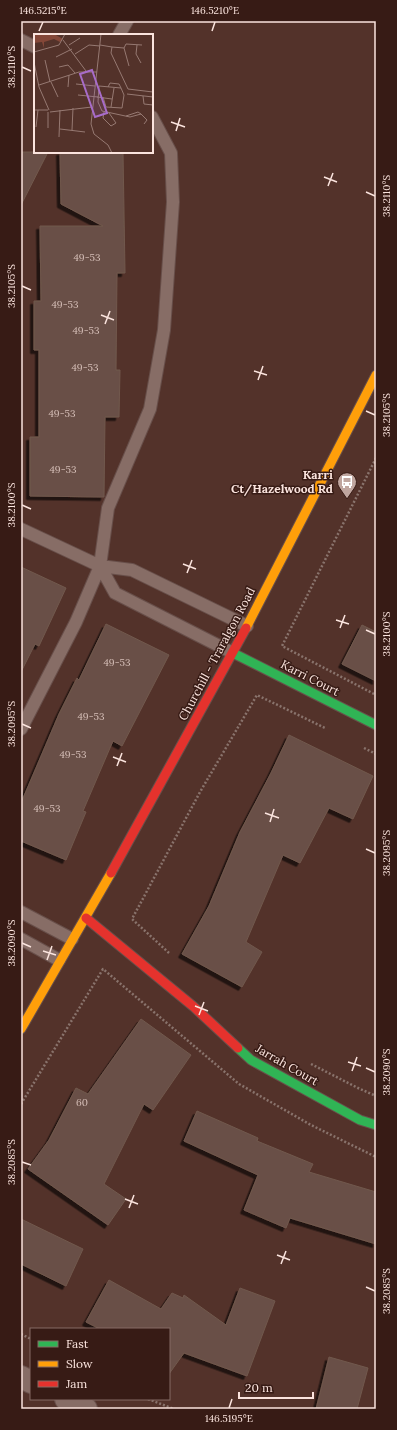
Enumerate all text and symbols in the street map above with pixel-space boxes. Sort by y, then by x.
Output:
text: 146.5215°E [19,4,67,17]
text: 146.5210°E [191,4,239,17]
inset map [34,34,153,153]
text: 38.2110°S [5,46,18,88]
text: 38.2110°S [380,175,393,217]
house number: 49-53 [73,251,101,264]
text: 38.2105°S [5,264,18,308]
house number: 49-53 [51,298,79,311]
house number: 49-53 [72,324,100,337]
house number: 49-53 [71,361,99,374]
text: 38.2105°S [380,393,393,437]
house number: 49-53 [48,407,76,420]
house number: 49-53 [49,463,77,476]
place label: Karri Ct/Hazelwood Rd [231,467,333,497]
bus stop icon: Karri Ct/Hazelwood Rd [336,471,358,499]
text: 38.2100°S [5,482,18,527]
street label: Churchill - Traralgon Road [175,585,258,723]
text: 38.2100°S [380,611,393,656]
house number: 49-53 [103,656,131,669]
street label: Karri Court [278,656,342,699]
text: 38.2095°S [5,701,18,747]
house number: 49-53 [77,710,105,723]
house number: 49-53 [59,748,87,761]
house number: 49-53 [33,802,61,815]
text: 38.2095°S [380,830,393,876]
text: 38.2090°S [5,919,18,966]
street label: Jarrah Court [252,1040,322,1089]
text: 38.2090°S [380,1048,393,1095]
house number: 60 [76,1096,88,1109]
text: 38.2085°S [5,1139,18,1185]
text: 38.2085°S [380,1268,393,1314]
legend [30,1328,170,1400]
text: Fast [66,1336,89,1351]
text: Slow [66,1356,93,1371]
scale bar [239,1374,313,1400]
text: Jam [65,1376,87,1391]
text: 20 m [245,1380,273,1395]
text: 146.5195°E [205,1412,253,1425]

